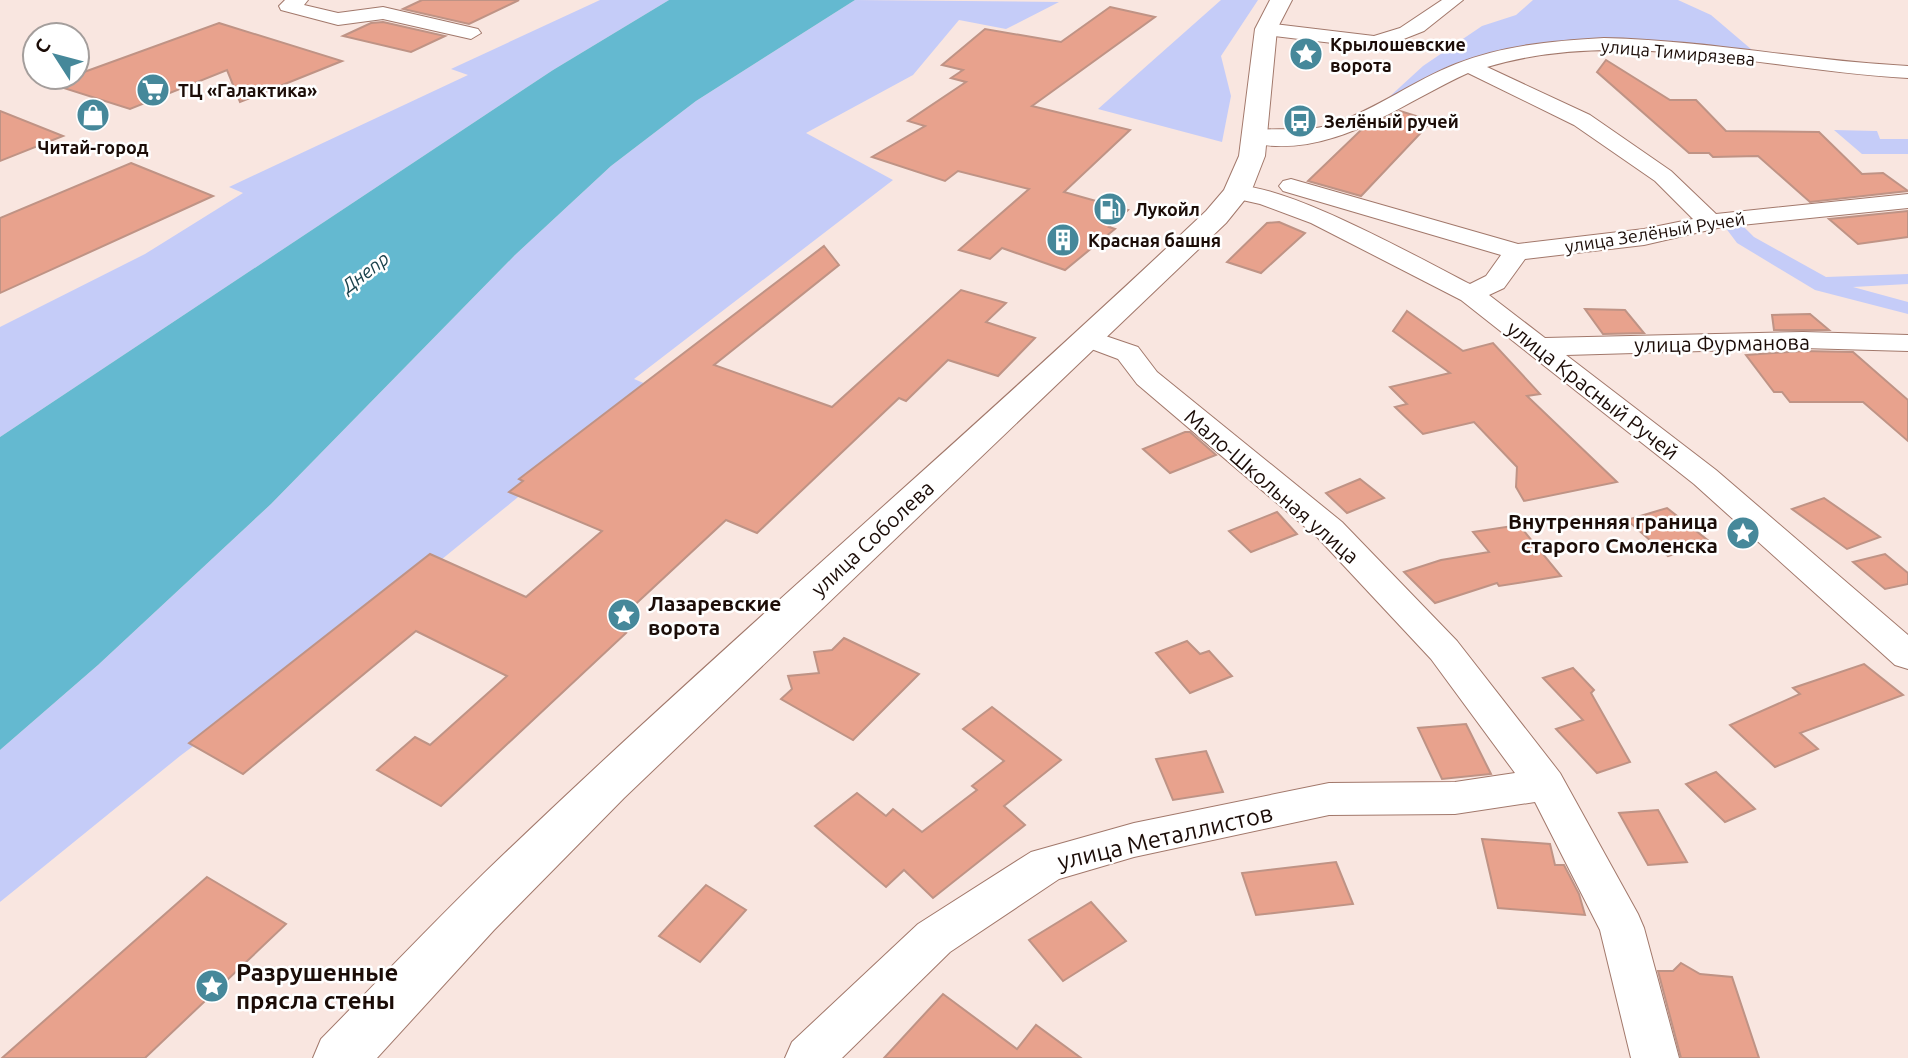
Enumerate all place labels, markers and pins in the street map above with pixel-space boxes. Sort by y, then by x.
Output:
place label: Крылошевские ворота [1330,34,1466,75]
place icon: Крылошевские ворота [1287,35,1325,73]
supermarket icon: ТЦ «Галактика» [134,71,172,109]
place label: ТЦ «Галактика» [178,80,317,100]
shop icon: Читай-город [74,96,112,134]
bus stop icon: Зелёный ручей [1281,102,1319,140]
place label: Зелёный ручей [1324,111,1459,131]
place label: Читай-город [37,137,149,157]
fuel station icon: Лукойл [1091,190,1129,228]
place label: Лукойл [1134,199,1200,219]
building icon: Красная башня [1044,221,1082,259]
place label: Красная башня [1088,230,1221,250]
place label: Внутренняя граница старого Смоленска [1508,509,1718,557]
place icon: Внутренняя граница старого Смоленска [1724,514,1762,552]
place label: Лазаревские ворота [648,591,781,639]
place icon: Лазаревские ворота [605,596,643,634]
place label: Разрушенные прясла стены [236,959,398,1014]
place icon: Разрушенные прясла стены [193,967,231,1005]

